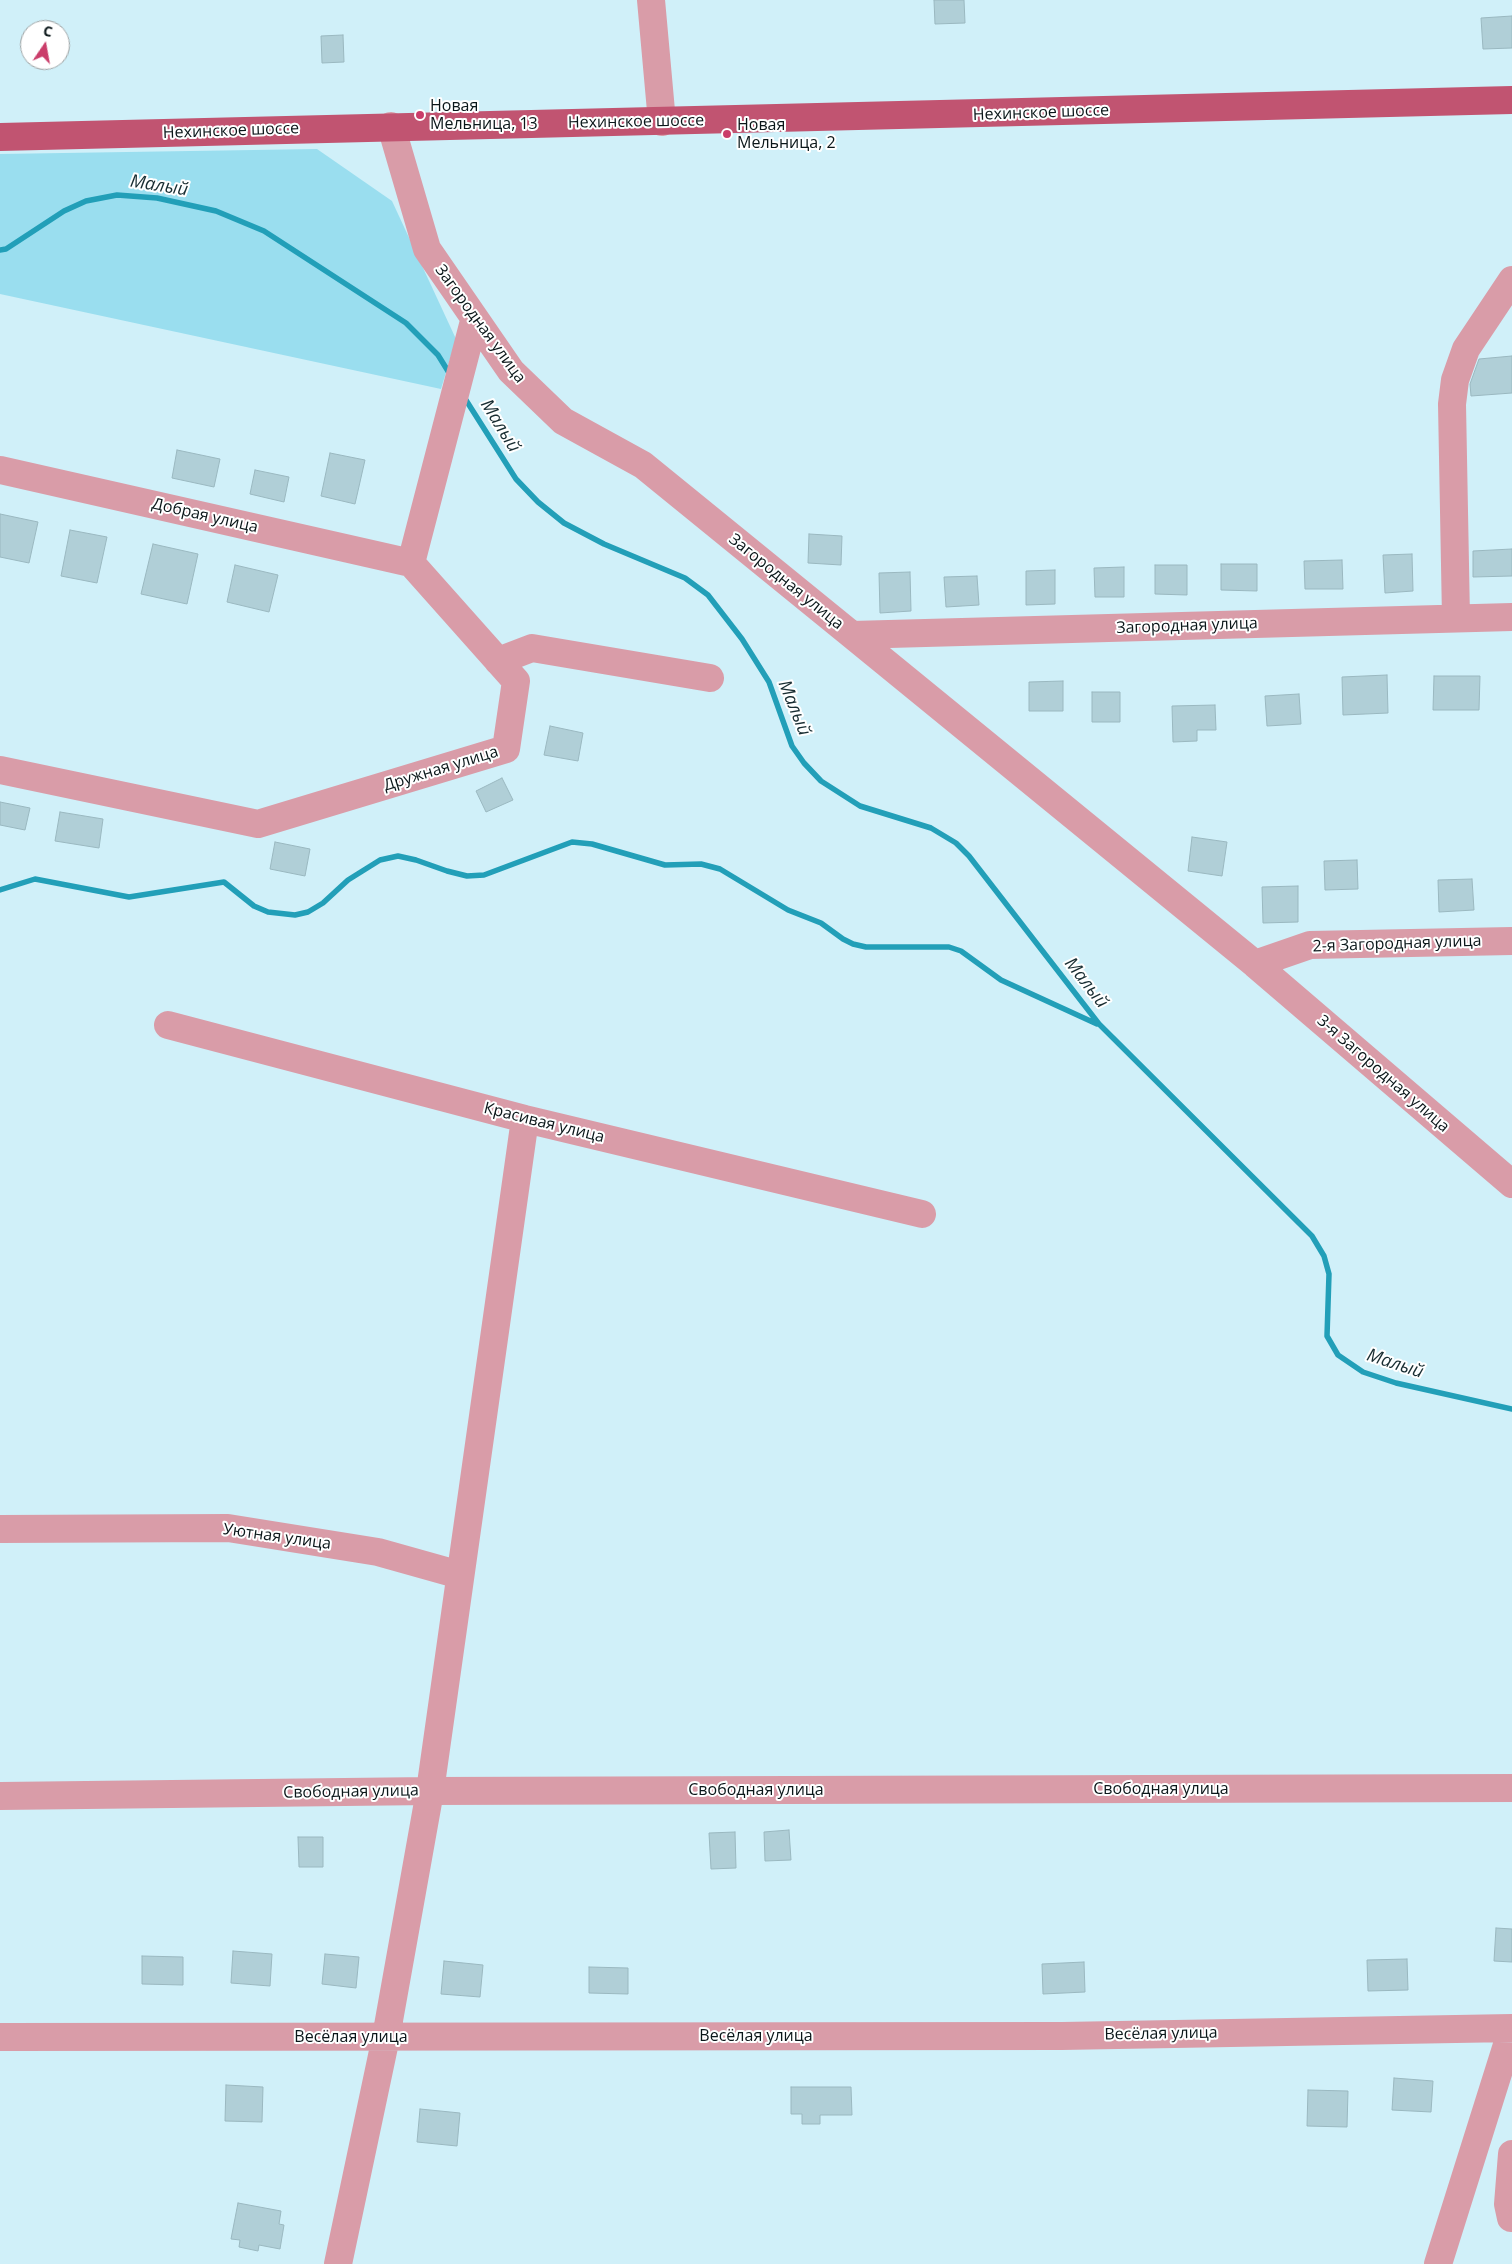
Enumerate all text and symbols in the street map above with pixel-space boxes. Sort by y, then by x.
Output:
north arrow [20,20,70,70]
text: С [42,21,54,41]
place label: Новая Мельница, 13 [430,96,538,134]
street label: Нехинское шоссе [973,101,1109,125]
marker: Новая Мельница, 13 [414,109,426,121]
street label: Нехинское шоссе [568,111,704,133]
place label: Новая Мельница, 2 [737,115,836,153]
street label: Нехинское шоссе [163,119,299,143]
marker: Новая Мельница, 2 [721,128,733,140]
water label: Малый [129,171,189,201]
street label: Загородная улица [431,261,529,387]
water label: Малый [475,396,525,456]
street label: Добрая улица [150,494,260,538]
street label: Загородная улица [725,530,847,634]
street label: Загородная улица [1116,614,1258,638]
water label: Малый [773,677,815,739]
street label: Дружная улица [381,742,501,796]
street label: 2-я Загородная улица [1312,931,1482,957]
water label: Малый [1060,953,1112,1013]
street label: 3-я Загородная улица [1313,1011,1453,1137]
street label: Красивая улица [482,1099,606,1147]
water label: Малый [1364,1345,1426,1383]
street label: Уютная улица [222,1520,332,1554]
street label: Свободная улица [1093,1779,1229,1799]
street label: Свободная улица [688,1780,824,1800]
street label: Свободная улица [283,1781,419,1803]
street label: Весёлая улица [1104,2023,1218,2045]
street label: Весёлая улица [699,2026,813,2046]
street label: Весёлая улица [294,2027,408,2047]

